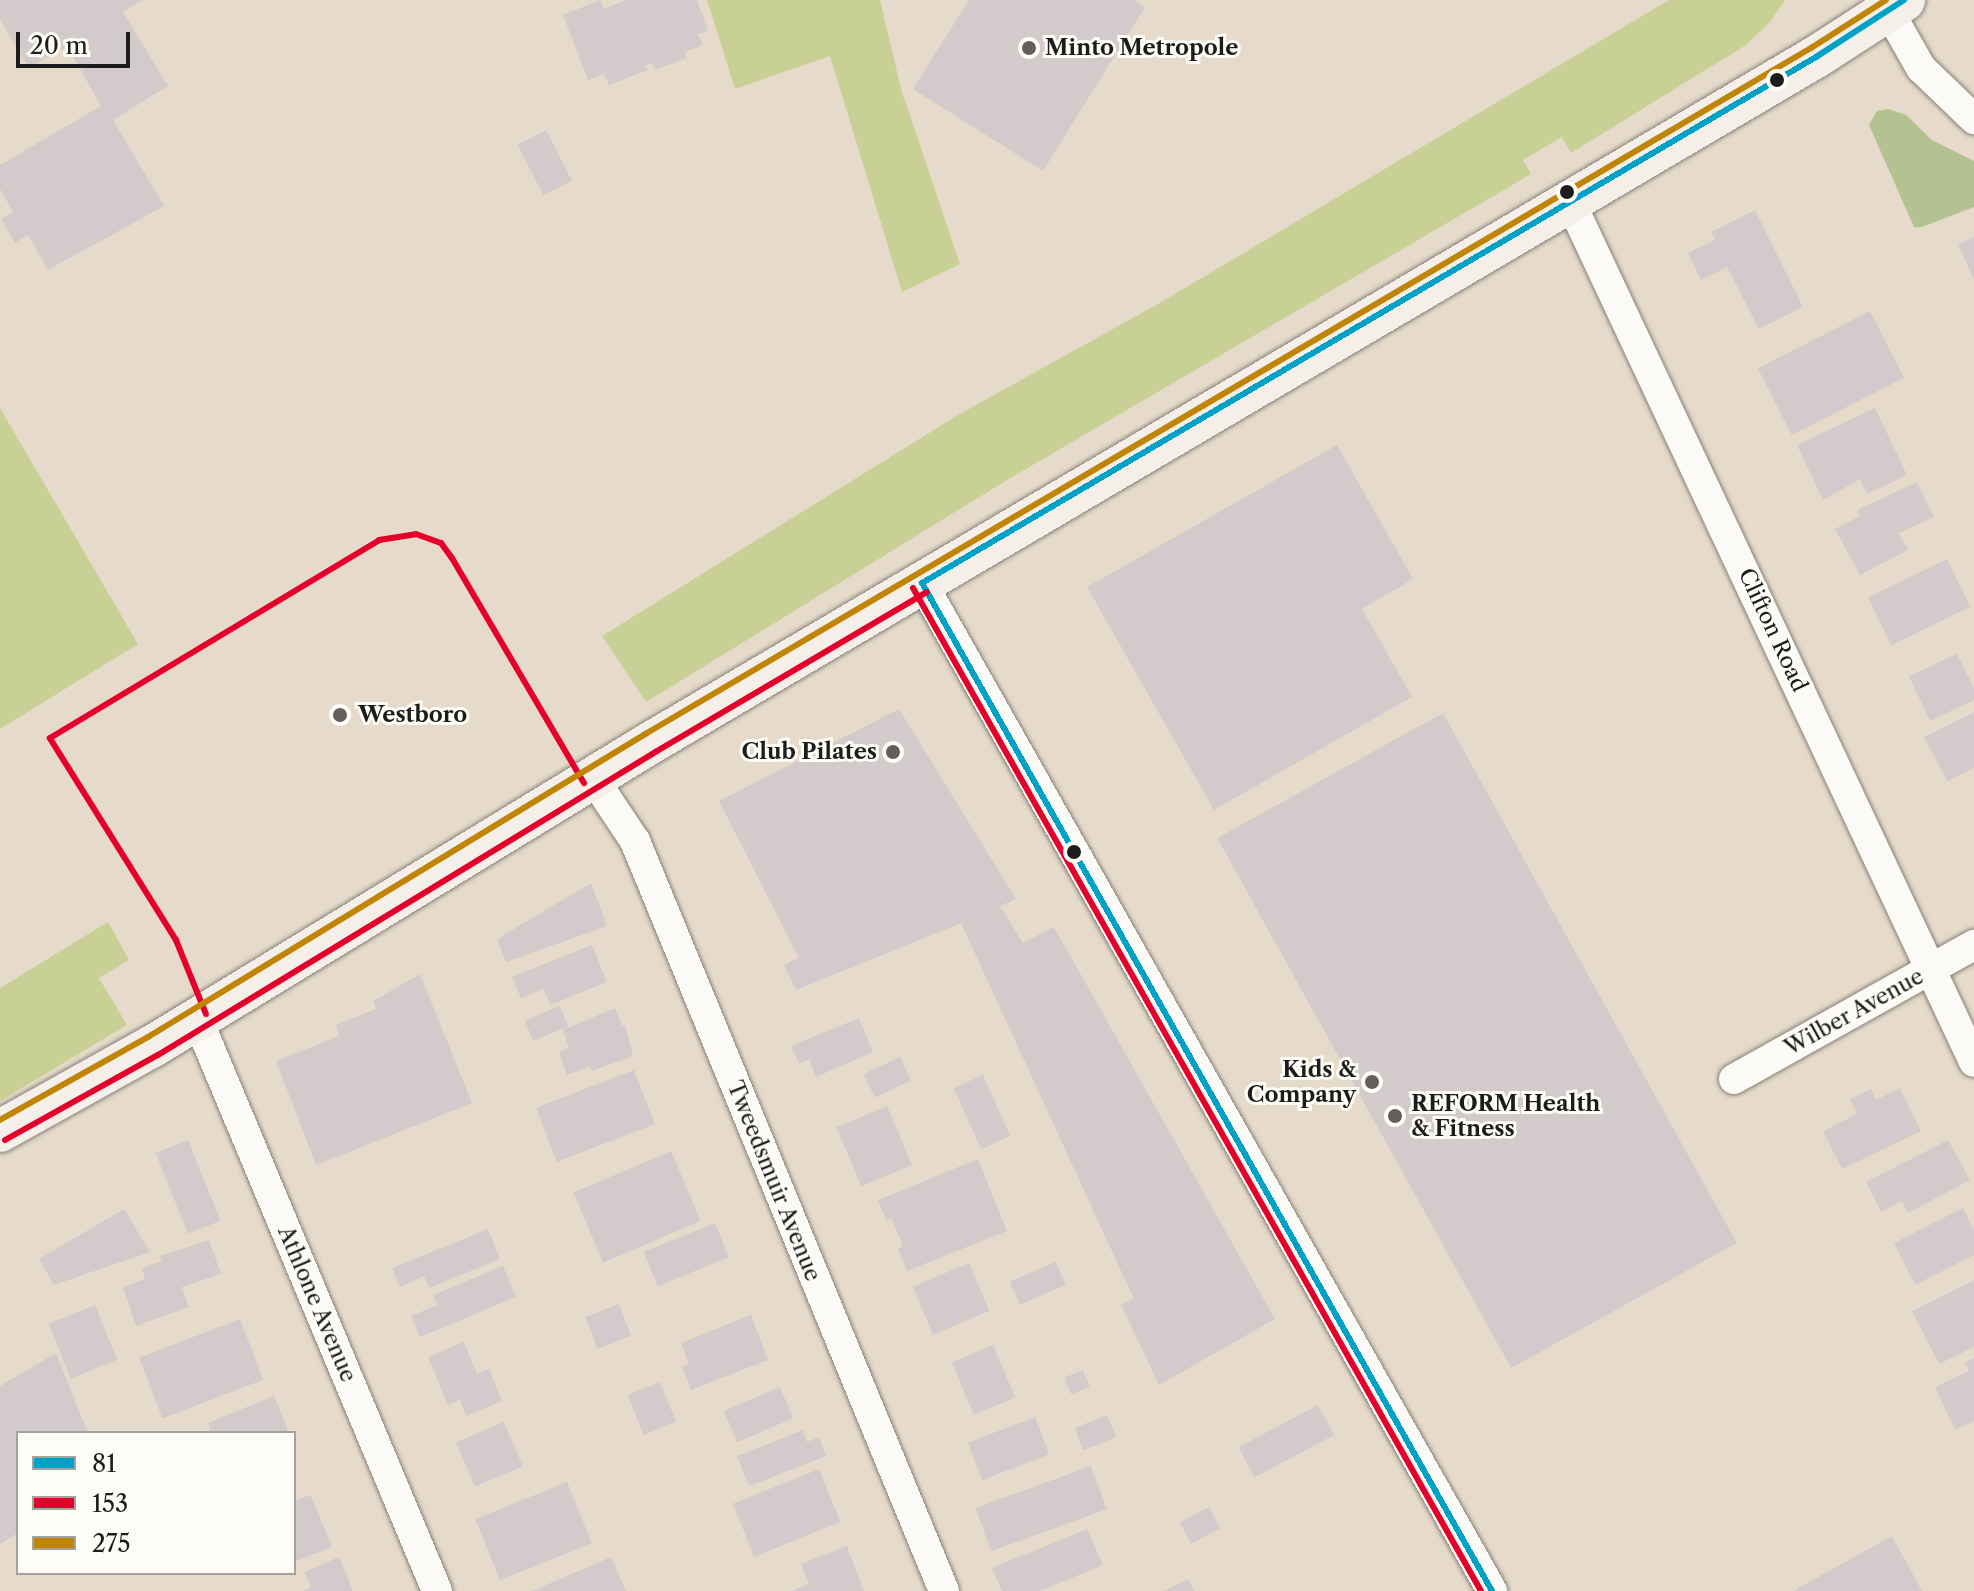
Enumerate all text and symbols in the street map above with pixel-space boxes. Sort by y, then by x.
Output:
scale bar [20,16,134,66]
text: 20 m [30,31,88,60]
place label: Minto Metropole [1045,35,1239,61]
marker: Minto Metropole [1020,39,1038,57]
unlabelled marker [1769,72,1785,88]
unlabelled marker [1559,184,1575,200]
street label: Clifton Road [1733,564,1813,696]
place label: Westboro [358,702,467,728]
marker: Westboro [329,704,351,726]
place label: Club Pilates [742,739,877,765]
marker: Club Pilates [884,743,902,761]
unlabelled marker [1066,844,1082,860]
street label: Wilber Avenue [1779,963,1929,1061]
place label: Kids & Company [1247,1056,1356,1108]
marker: Kids & Company [1363,1073,1381,1091]
street label: Tweedsmuir Avenue [722,1076,826,1286]
place label: REFORM Health & Fitness [1411,1090,1600,1142]
marker: REFORM Health & Fitness [1386,1107,1404,1125]
street label: Athlone Avenue [272,1222,362,1386]
legend [16,1431,296,1575]
text: 81 [92,1449,116,1478]
text: 153 [92,1489,128,1518]
text: 275 [92,1529,131,1558]

